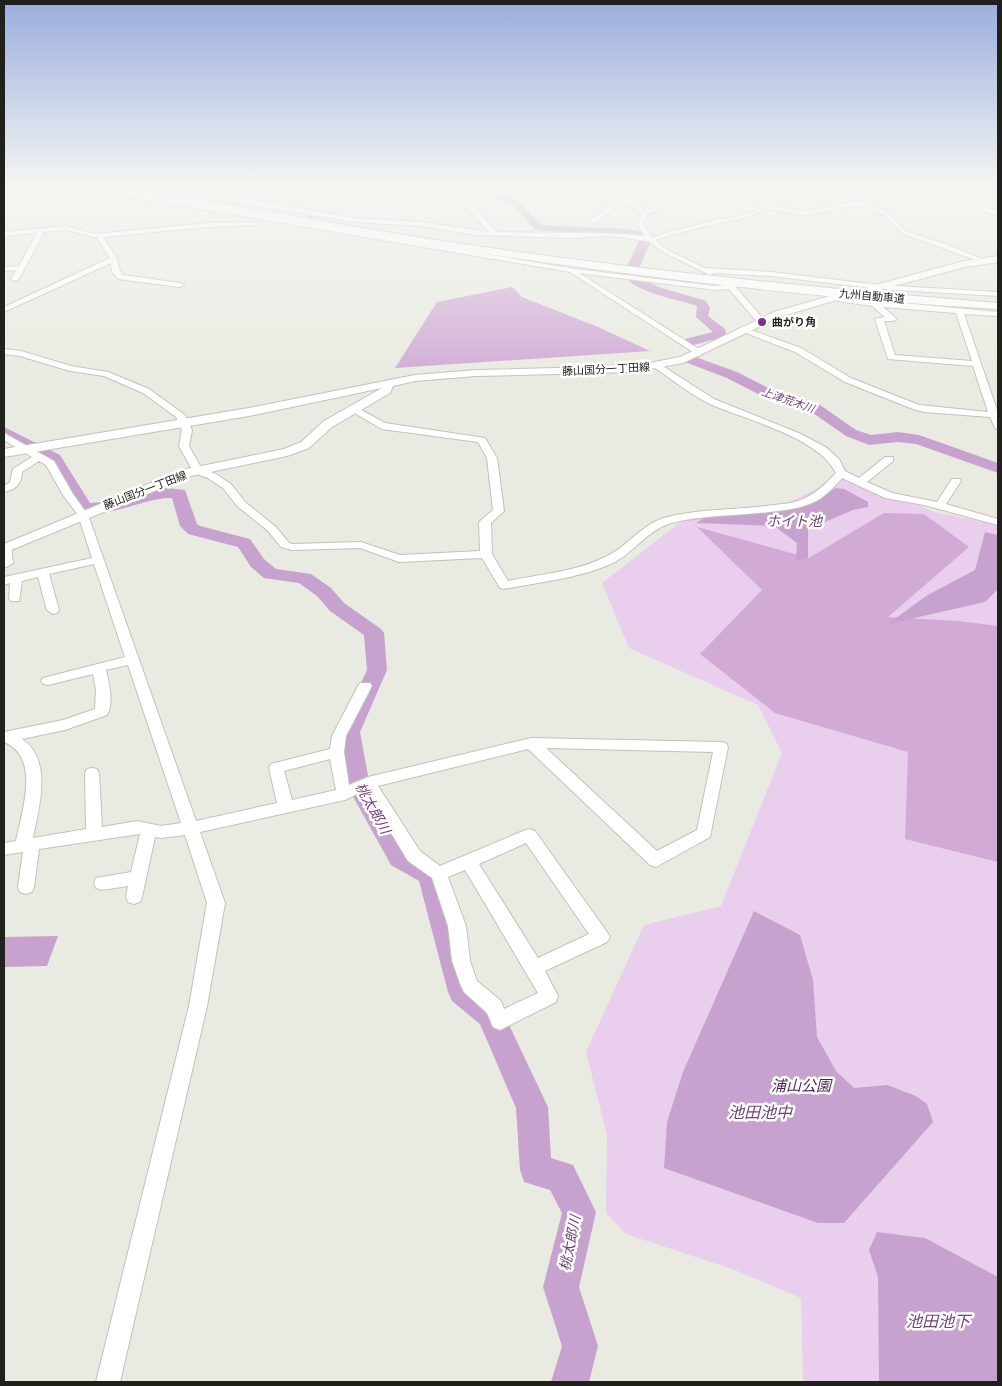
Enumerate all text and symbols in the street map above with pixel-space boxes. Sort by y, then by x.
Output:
street label: 九州自動車道 [839,285,906,306]
place label: 曲がり角 [772,314,816,329]
marker: 曲がり角 [756,316,768,328]
street label: 藤山国分一丁田線 [562,359,650,378]
water label: 上津荒木川 [760,383,818,416]
street label: 藤山国分一丁田線 [101,467,189,512]
water label: ホイト池 [766,511,824,530]
water label: 桃太郎川 [352,779,396,839]
park label: 浦山公園 [771,1075,833,1095]
water label: 池田池中 [728,1101,794,1122]
water label: 桃太郎川 [555,1212,585,1272]
water label: 池田池下 [906,1310,973,1331]

